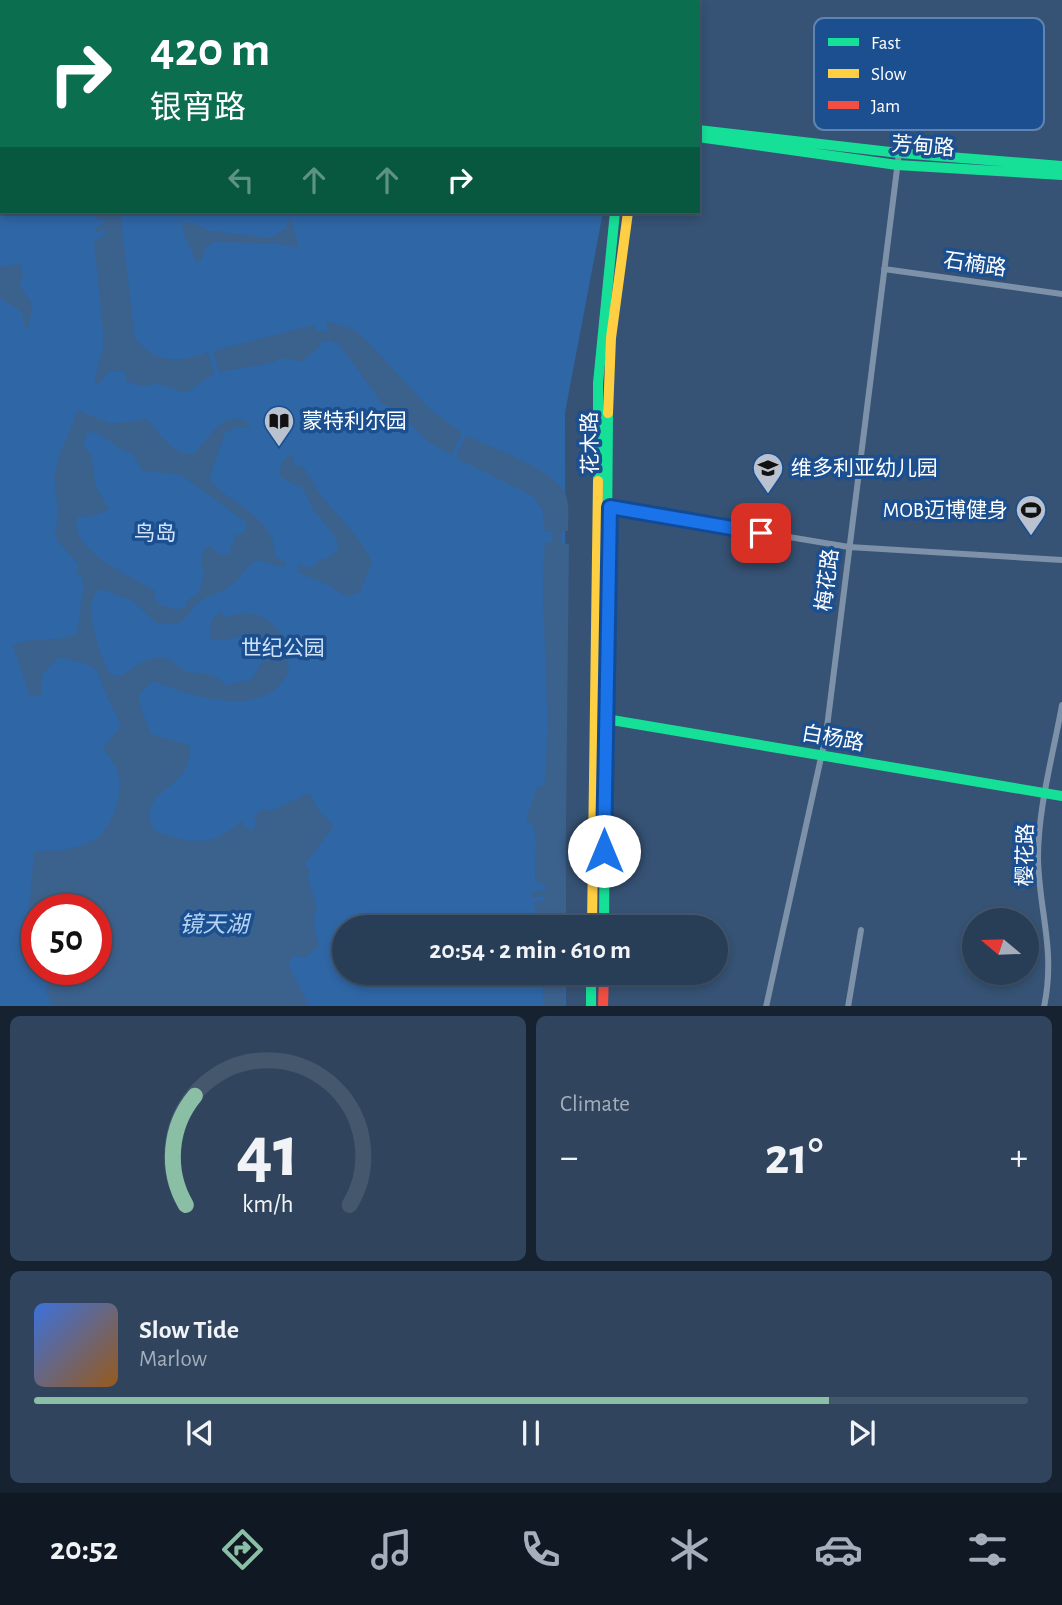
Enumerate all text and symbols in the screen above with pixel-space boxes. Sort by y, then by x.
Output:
legend [814,18,1044,130]
text: 420 m [150,26,270,75]
icon: right [35,28,126,119]
text: Fast [871,34,901,53]
text: Slow [871,65,907,84]
text: 银宵路 [150,92,246,124]
text: Jam [871,97,900,116]
street label: 芳甸路 [891,133,955,159]
icon: left [222,161,260,199]
icon: ahead [295,161,333,199]
icon: ahead [368,161,406,199]
icon: right [441,161,479,199]
street label: 石楠路 [942,249,1008,279]
library icon: 蒙特利尔园 [262,404,296,448]
place label: 蒙特利尔园 [302,410,407,432]
street label: 花木路 [578,411,602,475]
school or university icon: 维多利亚幼儿园 [751,451,785,495]
place label: 维多利亚幼儿园 [791,457,938,479]
sports icon: MOB迈博健身 [1014,493,1048,537]
place label: MOB迈博健身 [883,499,1008,521]
pin [731,503,791,563]
icon: arrive [742,514,780,552]
park label: 鸟岛 [134,522,176,544]
street label: 梅花路 [812,547,842,613]
park label: 世纪公园 [241,637,325,659]
street label: 白杨路 [800,722,866,754]
position arrow [567,814,641,888]
street label: 樱花路 [1013,823,1037,887]
speed limit sign: 50 [21,894,112,985]
north arrow [962,908,1040,985]
map controls [962,908,1039,985]
water label: 镜天湖 [180,912,252,937]
text: 20:54 · 2 min · 610 m [429,937,631,963]
text: Climate [560,1093,630,1116]
text: 41 [237,1117,299,1190]
text: 21° [765,1131,823,1183]
text: − [560,1139,578,1177]
text: + [1010,1139,1028,1177]
text: km/h [242,1191,294,1216]
text: Slow Tide [139,1317,239,1343]
text: Marlow [139,1348,207,1371]
icon: previous [181,1414,219,1452]
icon: pause [512,1414,550,1452]
icon: next [843,1414,881,1452]
icon: directions [218,1525,267,1574]
icon: music [367,1525,416,1574]
icon: phone [516,1525,565,1574]
icon: climate [665,1525,714,1574]
icon: car [814,1525,863,1574]
icon: filters [963,1525,1012,1574]
text: 20:52 [50,1533,118,1565]

